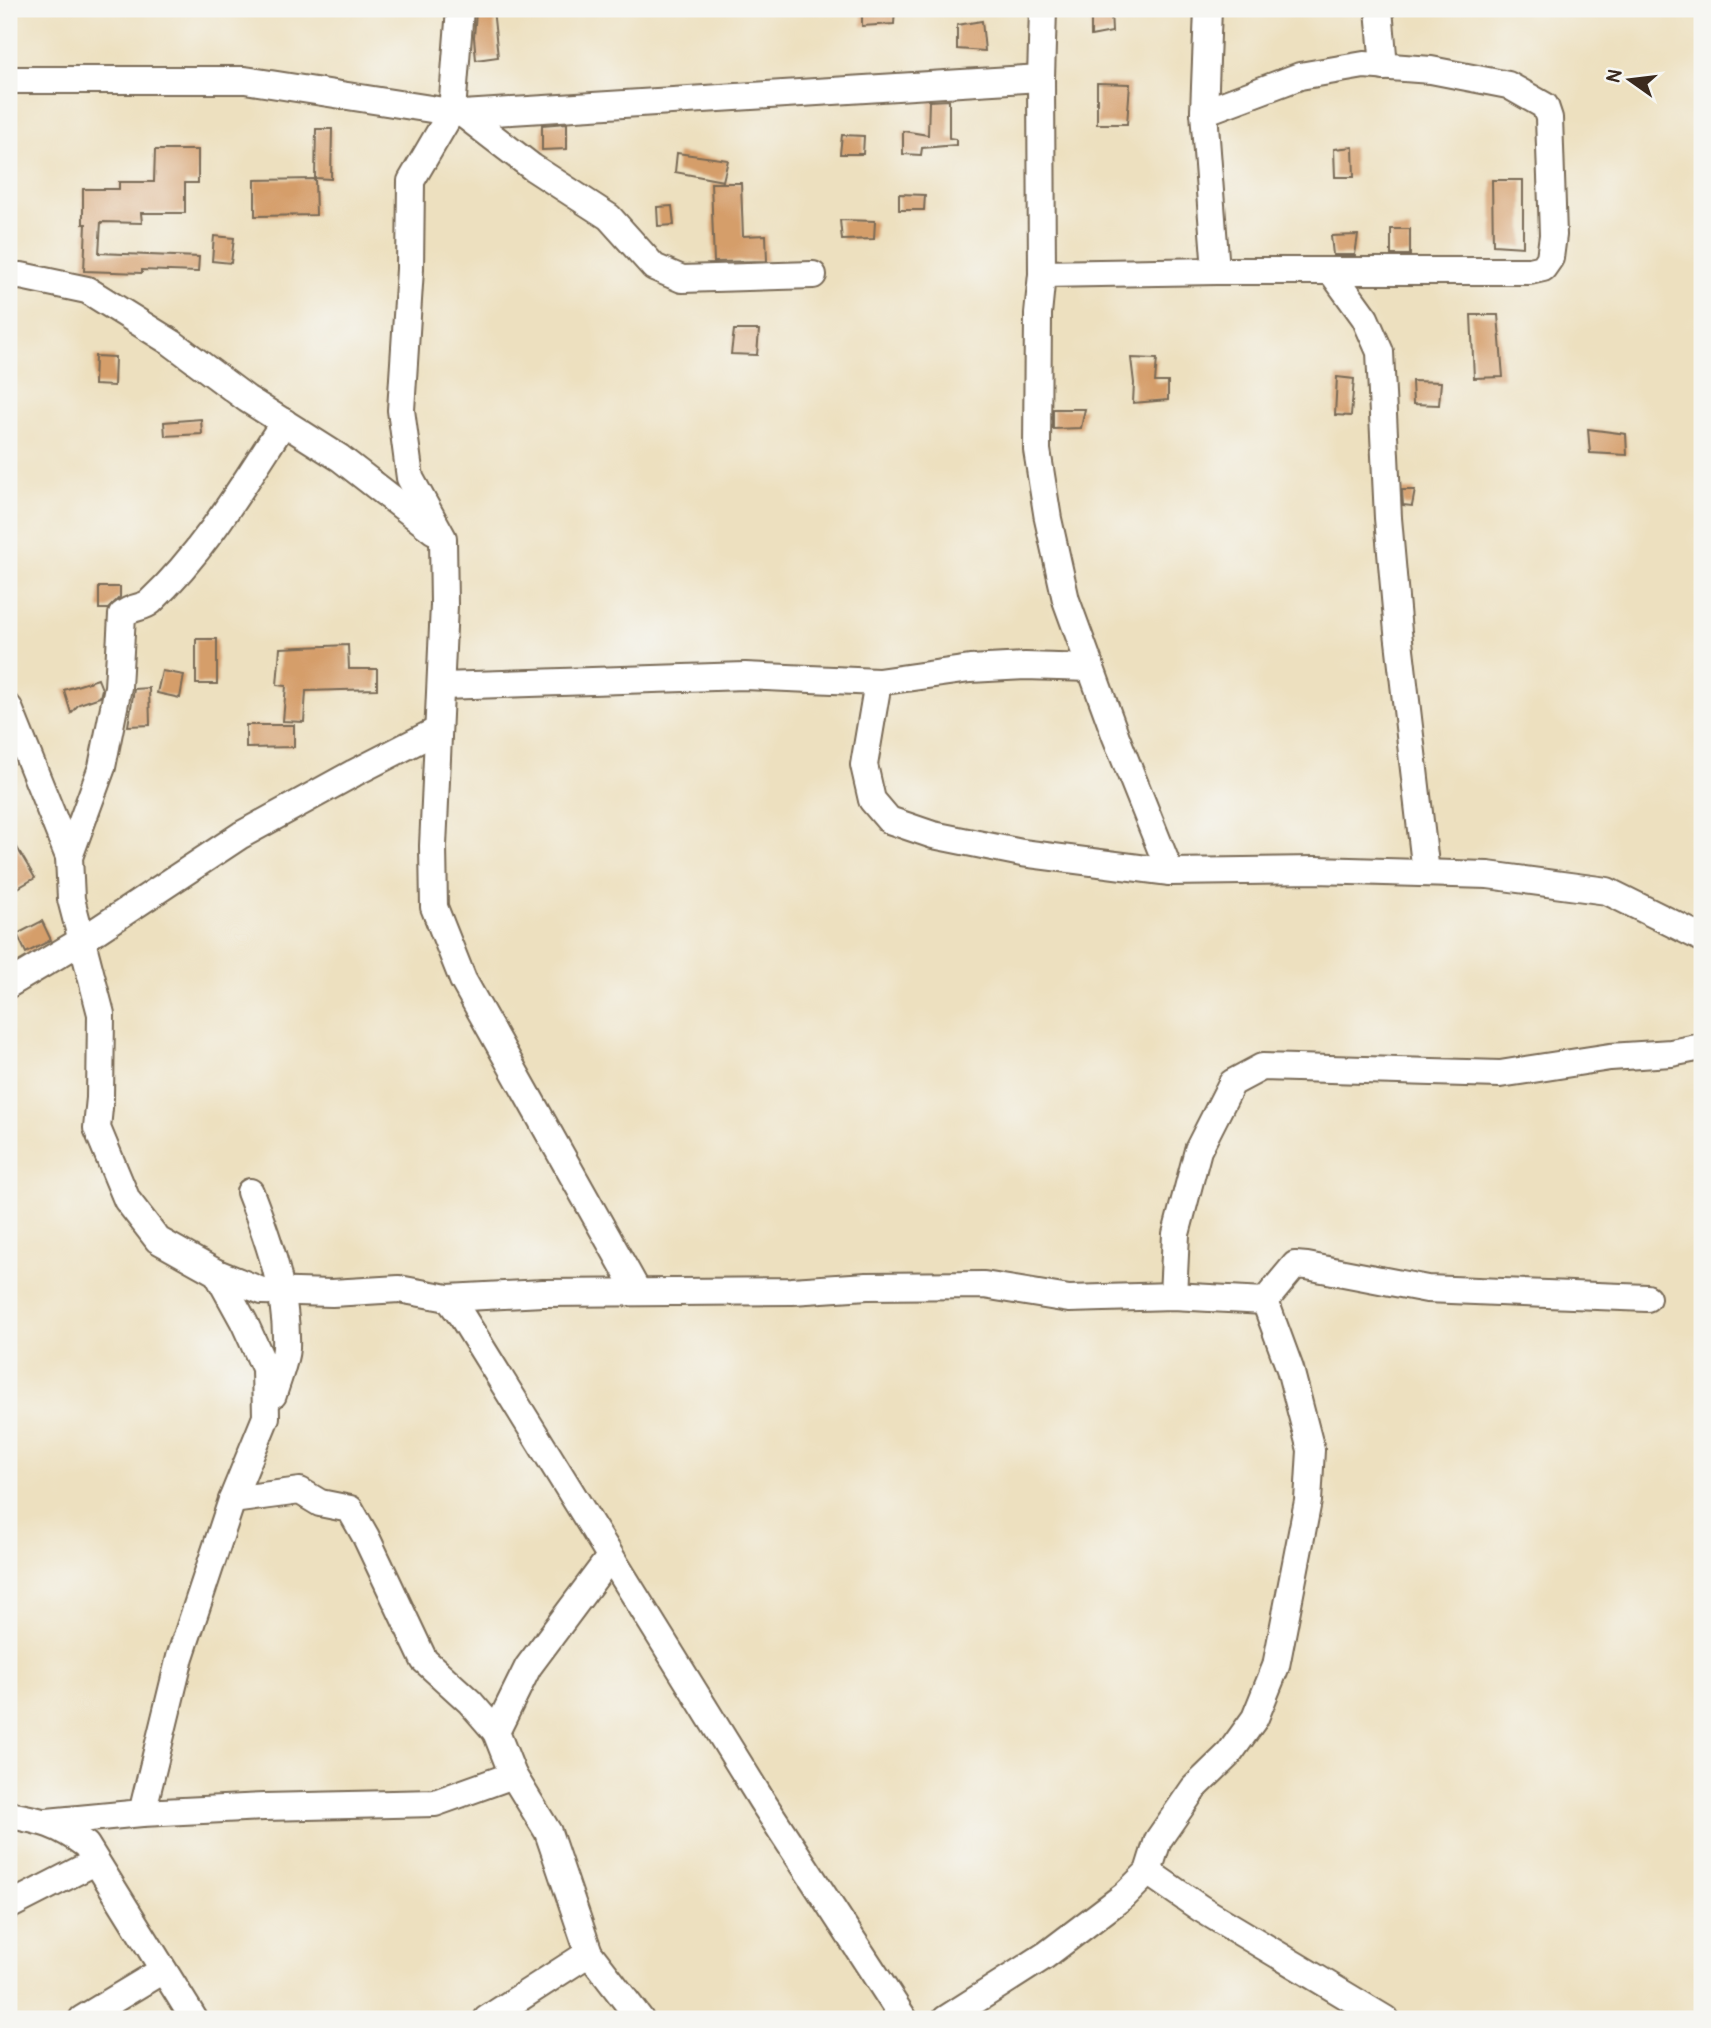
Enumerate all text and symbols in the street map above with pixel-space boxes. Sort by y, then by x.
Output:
north arrow [1596,46,1666,116]
text: N [1601,67,1628,85]

